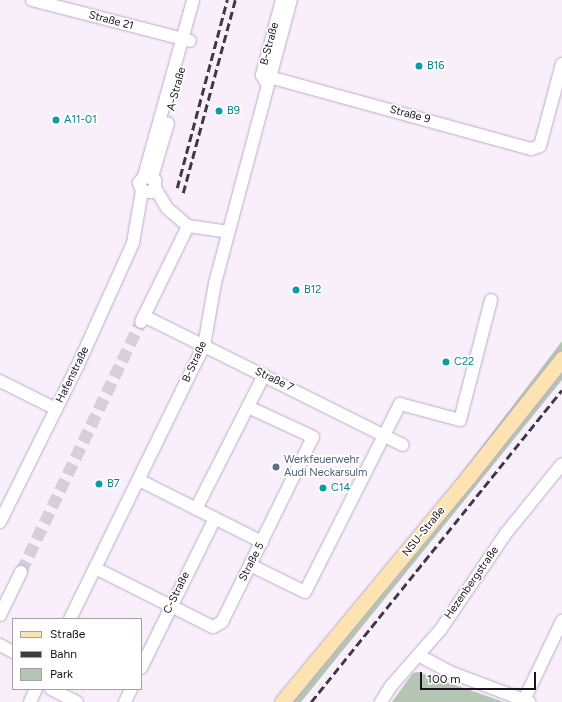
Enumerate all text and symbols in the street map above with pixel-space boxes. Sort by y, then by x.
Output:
street label: Straße 21 [87,9,135,33]
street label: B-Straße [258,21,282,67]
place label: B16 [427,59,444,73]
marker: B16 [414,61,424,71]
street label: A-Straße [165,66,189,112]
street label: Straße 9 [388,103,432,127]
place label: B9 [227,104,240,118]
marker: B9 [214,106,224,116]
place label: A11-01 [64,113,97,127]
marker: A11-01 [51,115,61,125]
place label: B12 [304,283,321,297]
marker: B12 [291,285,301,295]
street label: B-Straße [180,339,210,385]
street label: Hafenstraße [54,345,92,405]
place label: C22 [454,355,474,369]
marker: C22 [441,357,451,367]
street label: Straße 7 [253,365,295,395]
place label: Werkfeuerwehr Audi Neckarsulm [284,454,367,480]
marker: Werkfeuerwehr Audi Neckarsulm [271,462,281,472]
place label: B7 [107,477,120,491]
marker: B7 [94,479,104,489]
place label: C14 [331,481,350,495]
marker: C14 [318,483,328,493]
street label: NSU-Straße [400,505,448,559]
street label: Straße 5 [237,541,267,583]
street label: Hezenbergstraße [442,544,502,622]
street label: C-Straße [161,570,193,616]
legend [12,618,142,690]
text: Straße [50,627,85,641]
text: Bahn [50,647,77,661]
scale bar [422,664,538,690]
text: Park [50,667,73,681]
text: 100 m [427,672,461,686]

